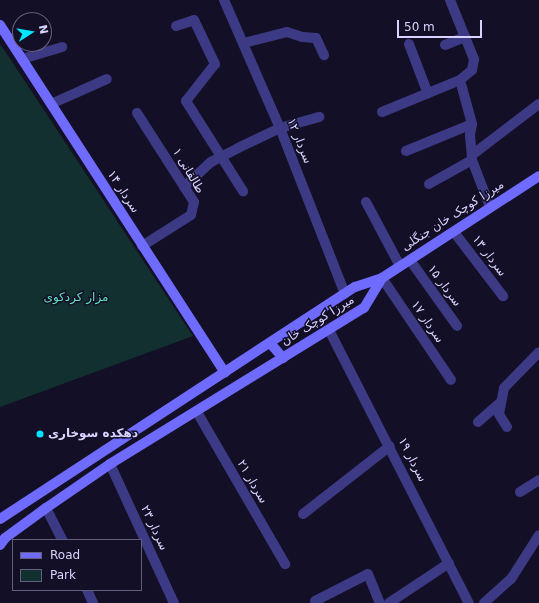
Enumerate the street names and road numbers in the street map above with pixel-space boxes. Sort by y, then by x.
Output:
street label: سردار ۱۲ [283,116,315,166]
street label: طالقانی ۱ [169,146,207,196]
street label: سردار ۱۴ [104,168,142,216]
street label: میرزا کوچک خان جنگلی [399,178,507,254]
street label: سردار ۱۳ [469,233,509,279]
street label: سردار ۱۵ [424,262,464,310]
street label: میرزا کوچک خان [279,293,357,349]
street label: سردار ۱۷ [408,298,446,346]
street label: سردار ۱۹ [395,435,429,485]
street label: سردار ۲۱ [234,458,270,506]
street label: سردار ۲۳ [137,503,171,553]

